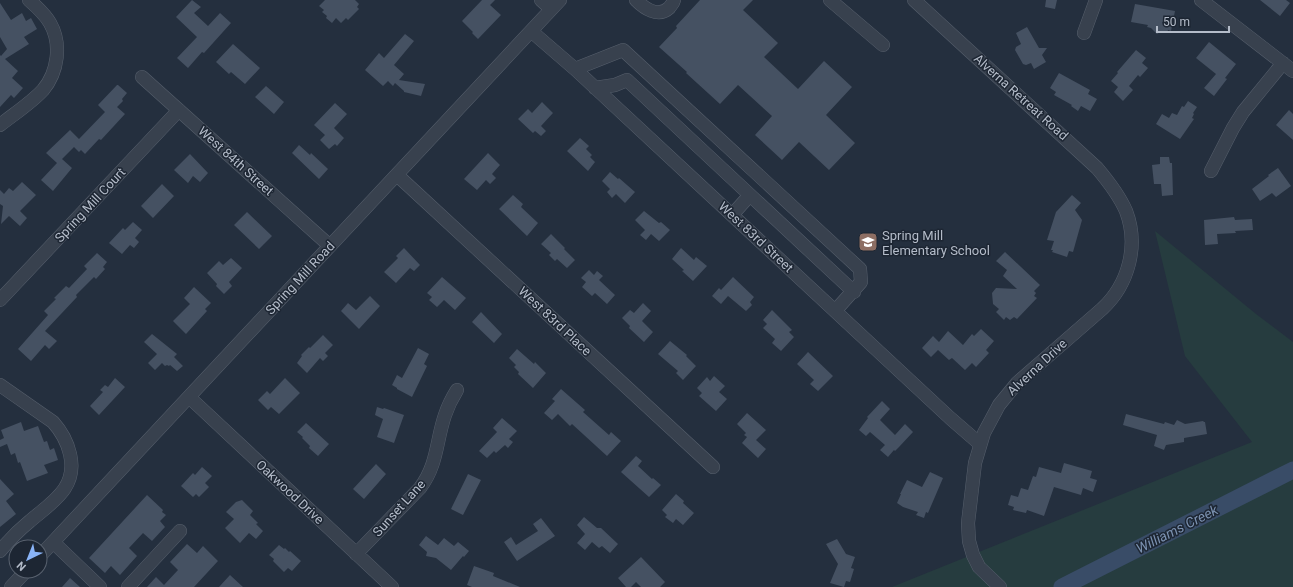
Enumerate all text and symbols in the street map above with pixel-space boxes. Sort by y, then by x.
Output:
scale bar [1157,8,1229,34]
text: 50 m [1163,15,1190,29]
street label: Alverna Retreat Road [971,51,1071,143]
street label: West 84th Street [195,123,277,199]
street label: Spring Mill Court [52,165,128,245]
street label: West 83rd Street [716,199,796,275]
place label: Spring Mill Elementary School [882,228,990,258]
school or university icon: Spring Mill Elementary School [857,231,879,253]
street label: Spring Mill Road [262,238,338,318]
street label: West 83rd Place [516,283,595,359]
street label: Alverna Drive [1004,336,1070,398]
street label: Oakwood Drive [253,457,327,527]
street label: Sunset Lane [370,476,428,540]
water label: Williams Creek [1133,501,1222,556]
north arrow [8,539,48,579]
text: N [14,558,29,573]

